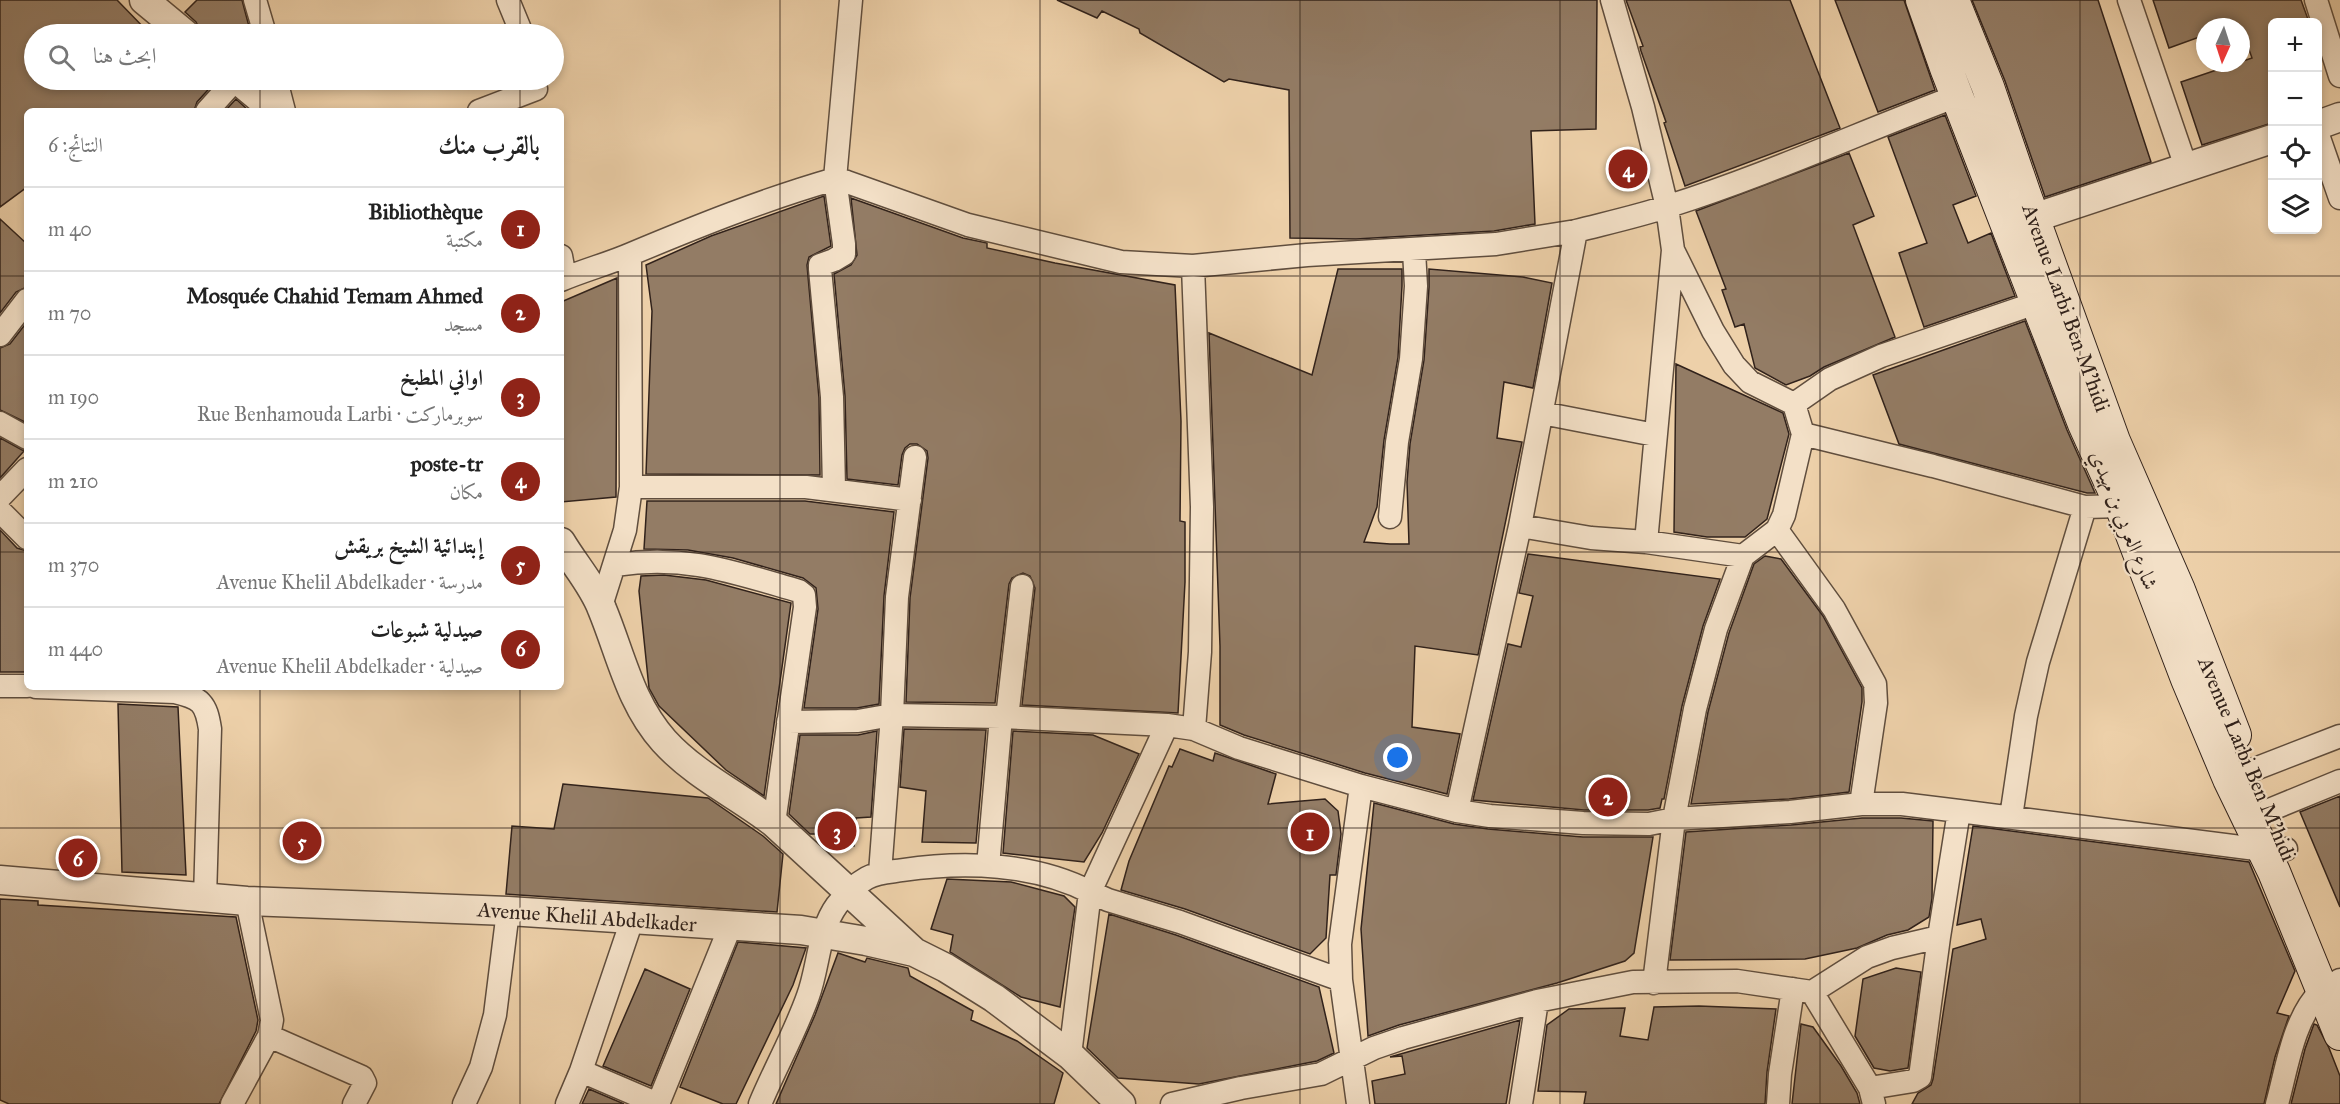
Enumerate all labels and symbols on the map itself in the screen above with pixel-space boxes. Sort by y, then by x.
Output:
north arrow [2196,18,2250,72]
pin: 4 [1608,146,1648,192]
street label: Avenue Larbi Ben M'hidi [2016,200,2116,416]
street label: شارع العربي بن مهيدي [2080,446,2164,595]
street label: Avenue Larbi Ben M'hidi [2192,652,2302,865]
your location [1383,743,1412,772]
pin: 2 [1588,774,1628,820]
pin: 3 [818,808,856,854]
pin: 1 [1290,810,1330,854]
pin: 5 [282,818,322,864]
pin: 6 [58,836,98,880]
street label: Avenue Khelil Abdelkader [476,896,698,938]

